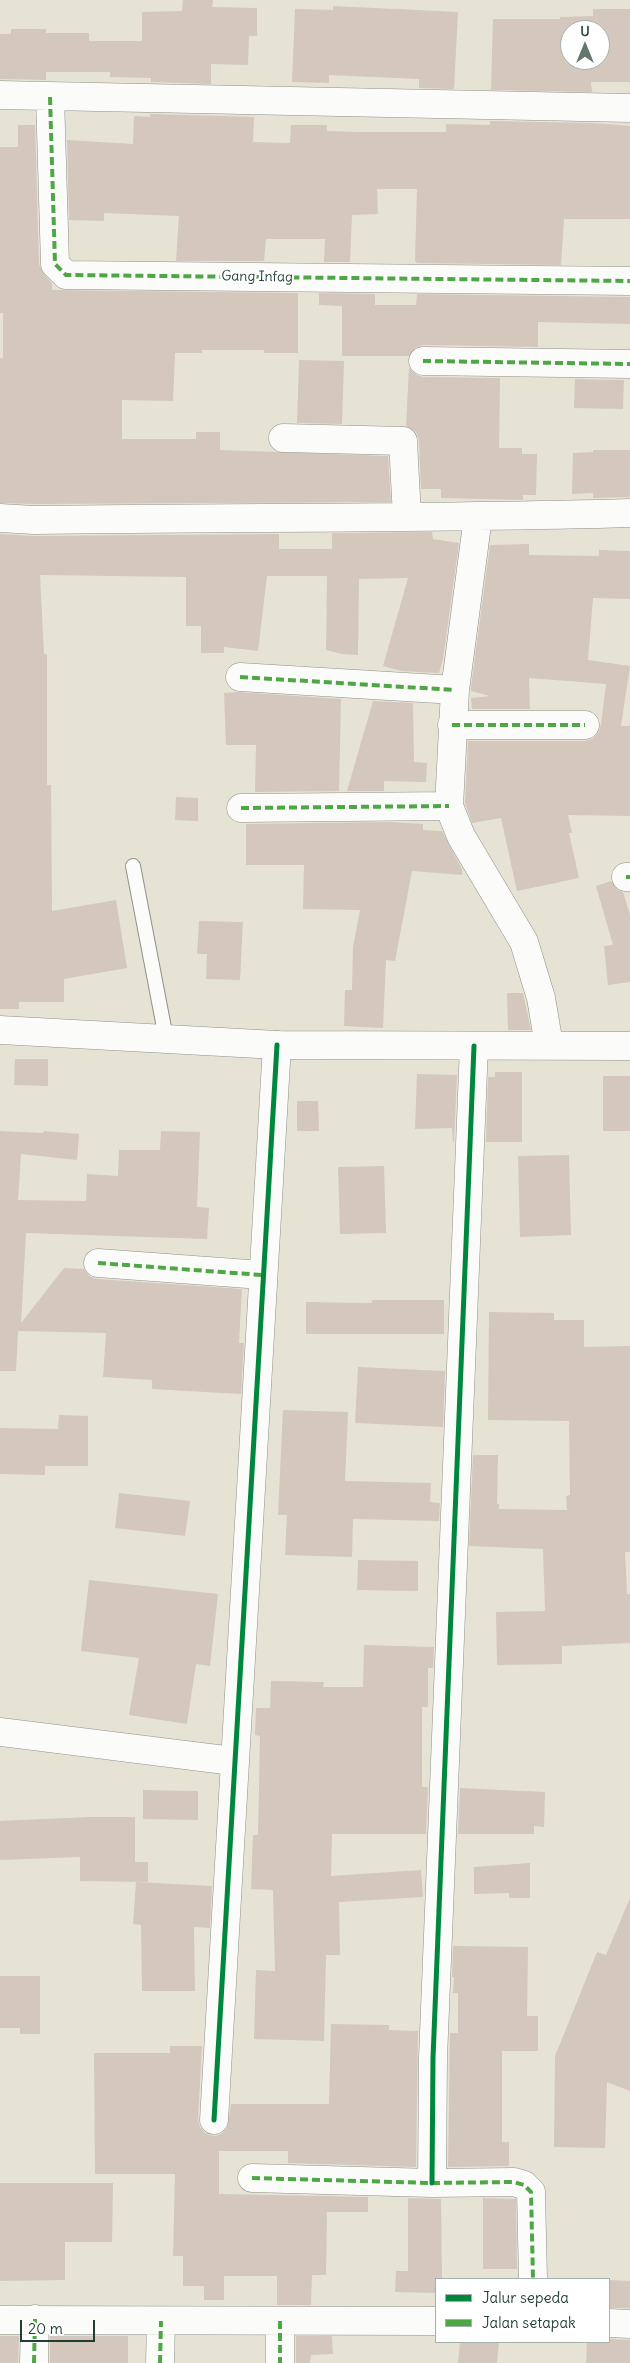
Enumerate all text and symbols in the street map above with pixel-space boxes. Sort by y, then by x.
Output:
north arrow [560,20,610,70]
text: U [580,22,590,40]
street label: Gang Infag [221,268,293,286]
legend [435,2278,610,2343]
text: Jalur sepeda [482,2288,569,2307]
scale bar [22,2310,98,2342]
text: Jalan setapak [482,2313,576,2332]
text: 20 m [28,2319,63,2338]

